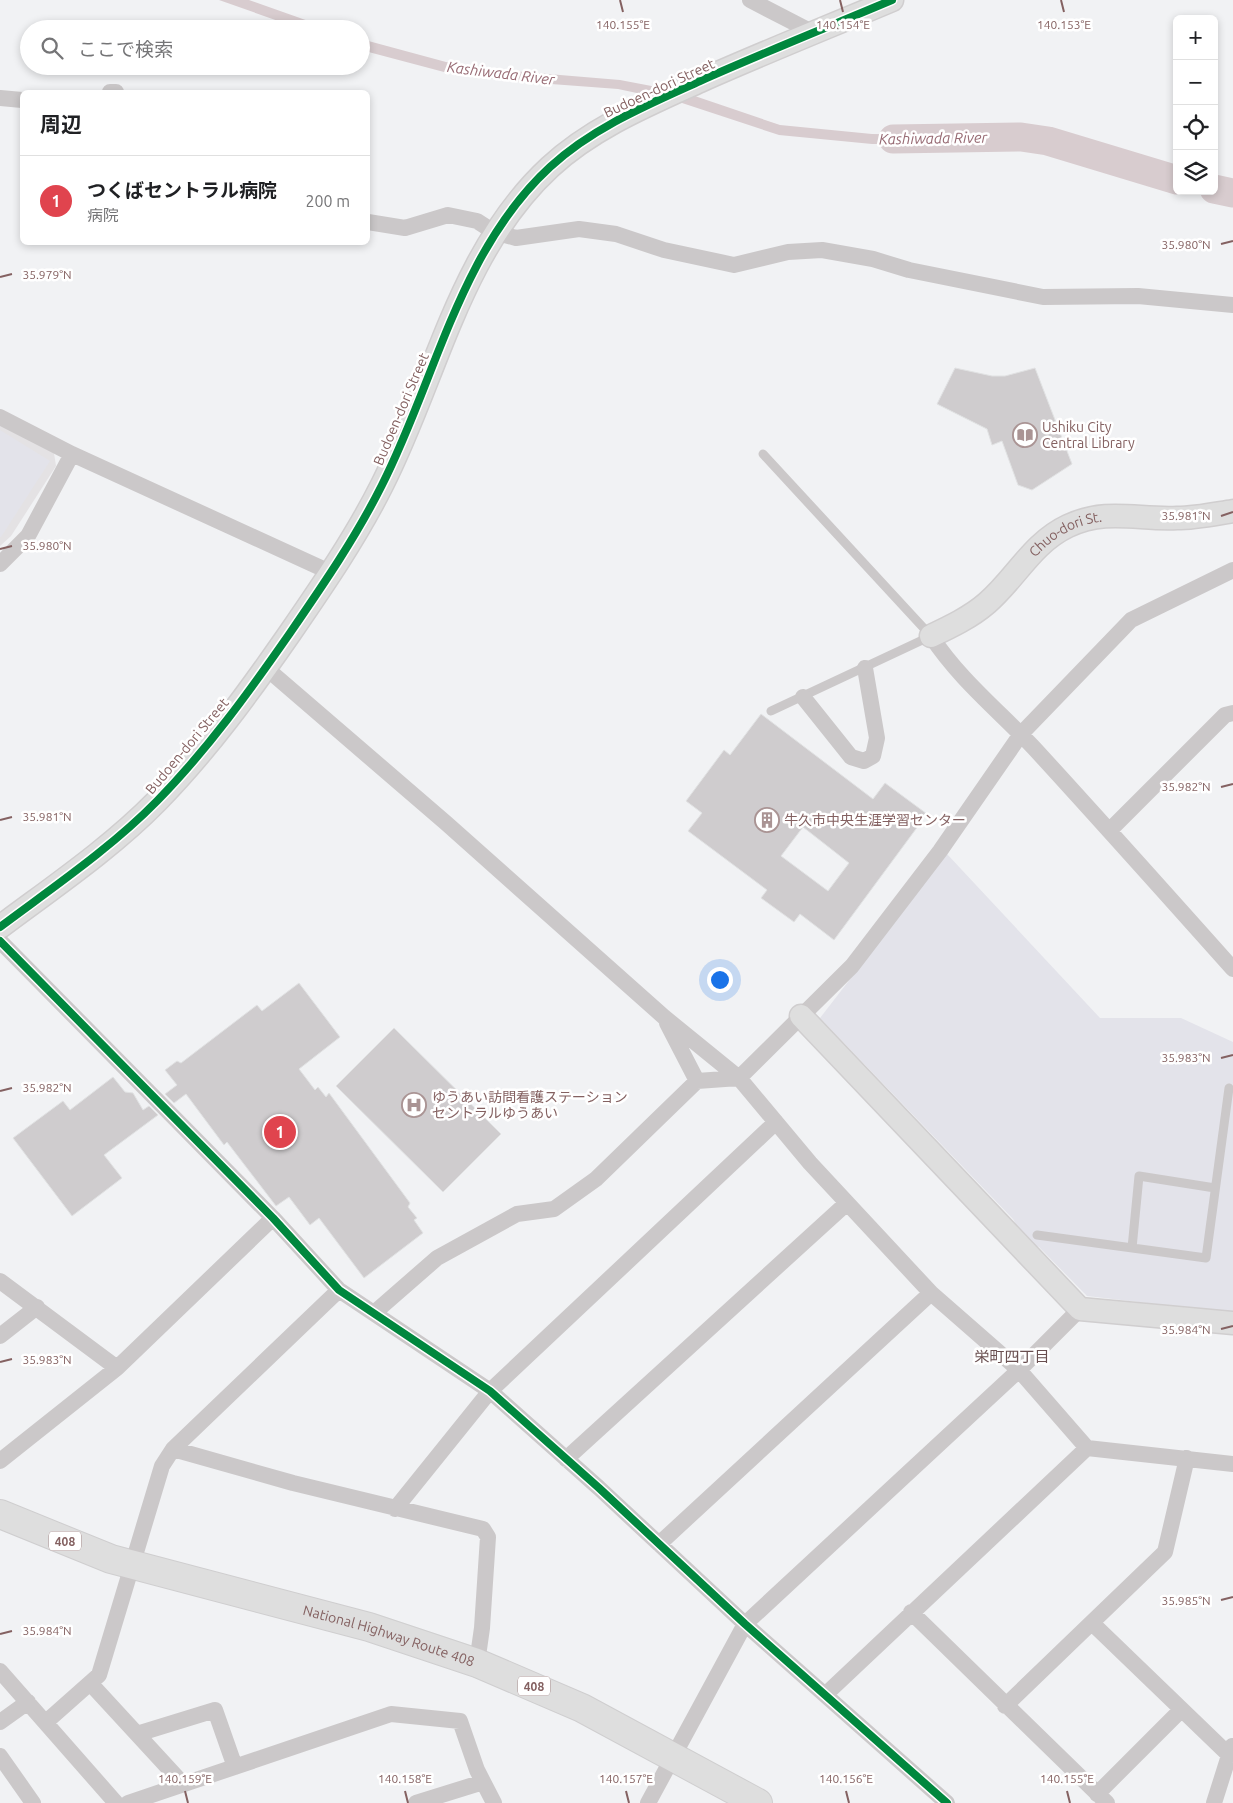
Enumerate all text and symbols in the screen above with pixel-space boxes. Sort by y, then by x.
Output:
map controls [1173,15,1218,195]
button: + [1173,15,1218,60]
text: 140.155°E [596,18,650,31]
text: 140.154°E [816,18,870,31]
text: 140.153°E [1037,18,1091,31]
search box [20,20,370,75]
icon: search [38,34,66,62]
text: ここで検索 [78,38,173,60]
street label: Budoen-dori Street [601,55,717,121]
water label: Kashiwada River [446,58,557,88]
button: − [1173,60,1218,105]
button: locate [1173,105,1218,150]
text: 周辺 [40,112,82,136]
water label: Kashiwada River [879,129,989,147]
button: layers [1173,150,1218,195]
text: つくばセントラル病院 [87,179,277,201]
text: 1 [51,192,61,210]
text: 200 m [305,192,350,210]
text: 病院 [87,206,119,224]
text: 35.980°N [1161,238,1211,251]
text: 35.979°N [22,268,72,281]
street label: Budoen-dori Street [370,350,432,468]
place label: Ushiku City Central Library [1042,419,1135,451]
library icon: Ushiku City Central Library [1012,422,1038,448]
street label: Chuo-dori St. [1026,509,1103,560]
text: 35.981°N [1161,509,1211,522]
text: 35.980°N [22,539,72,552]
street label: Budoen-dori Street [142,694,232,797]
text: 35.982°N [1161,780,1211,793]
building icon: 牛久市中央生涯学習センター [754,807,780,833]
text: 35.981°N [22,810,72,823]
place label: 牛久市中央生涯学習センター [784,812,966,828]
your location [707,967,733,993]
text: 35.983°N [1161,1051,1211,1064]
text: 35.982°N [22,1081,72,1094]
place label: ゆうあい訪問看護ステーション セントラルゆうあい [432,1089,628,1121]
hospital icon: ゆうあい訪問看護ステーション セントラルゆうあい [401,1092,427,1118]
pin: 1 [264,1113,296,1151]
text: 35.984°N [1161,1323,1211,1336]
district label: 栄町四丁目 [974,1348,1050,1365]
text: 35.983°N [22,1353,72,1366]
road number: 408 [49,1532,81,1550]
text: 35.985°N [1161,1594,1211,1607]
street label: National Highway Route 408 [301,1602,477,1670]
text: 35.984°N [22,1624,72,1637]
road number: 408 [518,1676,550,1695]
text: 140.159°E [158,1772,212,1785]
text: 140.158°E [378,1772,432,1785]
text: 140.157°E [599,1772,653,1785]
text: 140.156°E [819,1772,873,1785]
text: 140.155°E [1040,1772,1094,1785]

